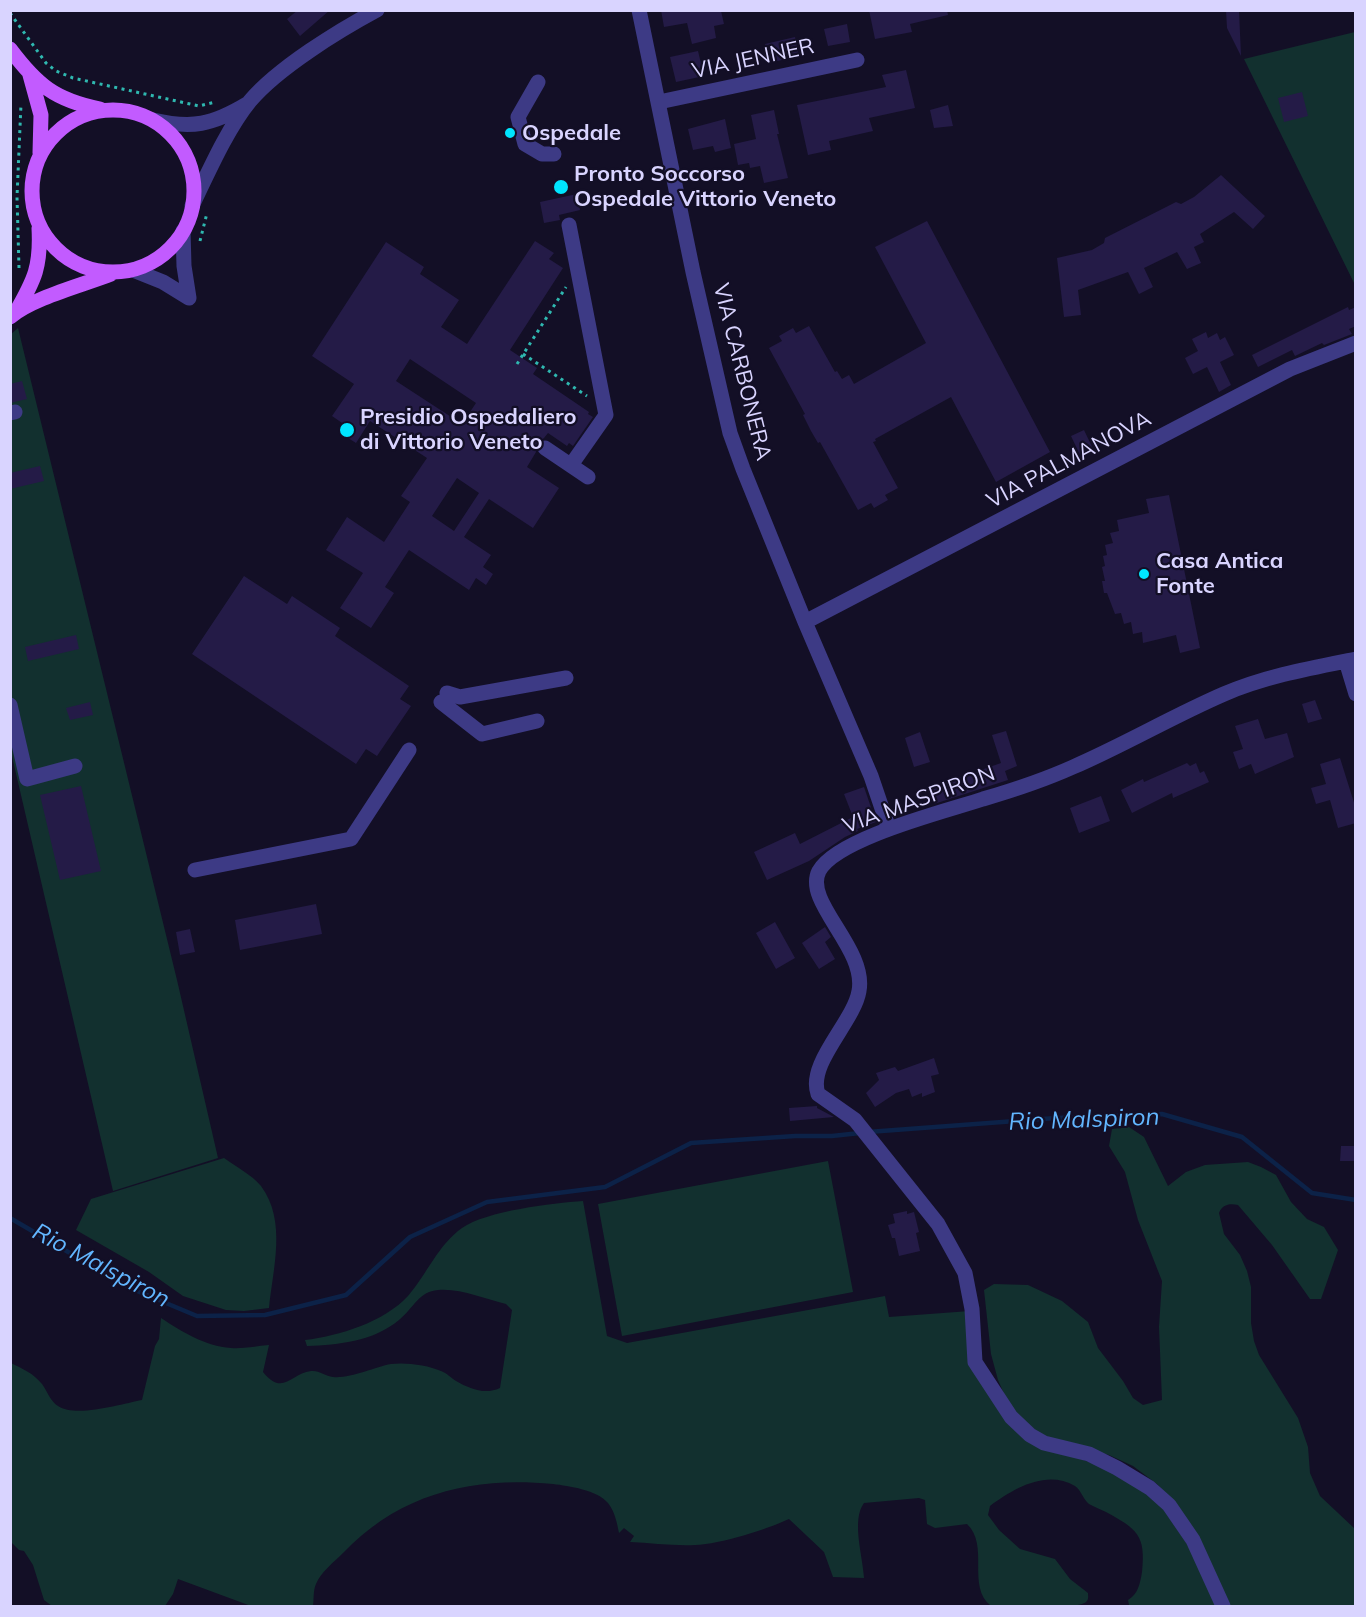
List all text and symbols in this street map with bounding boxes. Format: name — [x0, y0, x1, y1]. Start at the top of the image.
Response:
street label: VIA JENNER — [690, 33, 816, 85]
place label: Ospedale — [522, 120, 621, 146]
marker: Ospedale — [503, 126, 517, 140]
place label: Pronto Soccorso Ospedale Vittorio Veneto — [574, 161, 836, 212]
marker: Pronto Soccorso Ospedale Vittorio Veneto — [552, 178, 570, 196]
street label: VIA CARBONERA — [707, 281, 777, 463]
place label: Presidio Ospedaliero di Vittorio Veneto — [360, 404, 577, 456]
street label: VIA PALMANOVA — [982, 406, 1156, 514]
marker: Presidio Ospedaliero di Vittorio Veneto — [338, 421, 356, 439]
place label: Casa Antica Fonte — [1156, 548, 1284, 600]
marker: Casa Antica Fonte — [1137, 567, 1151, 581]
street label: VIA MASPIRON — [839, 760, 999, 840]
water label: Rio Malspiron — [1008, 1103, 1160, 1137]
water label: Rio Malspiron — [27, 1218, 175, 1314]

